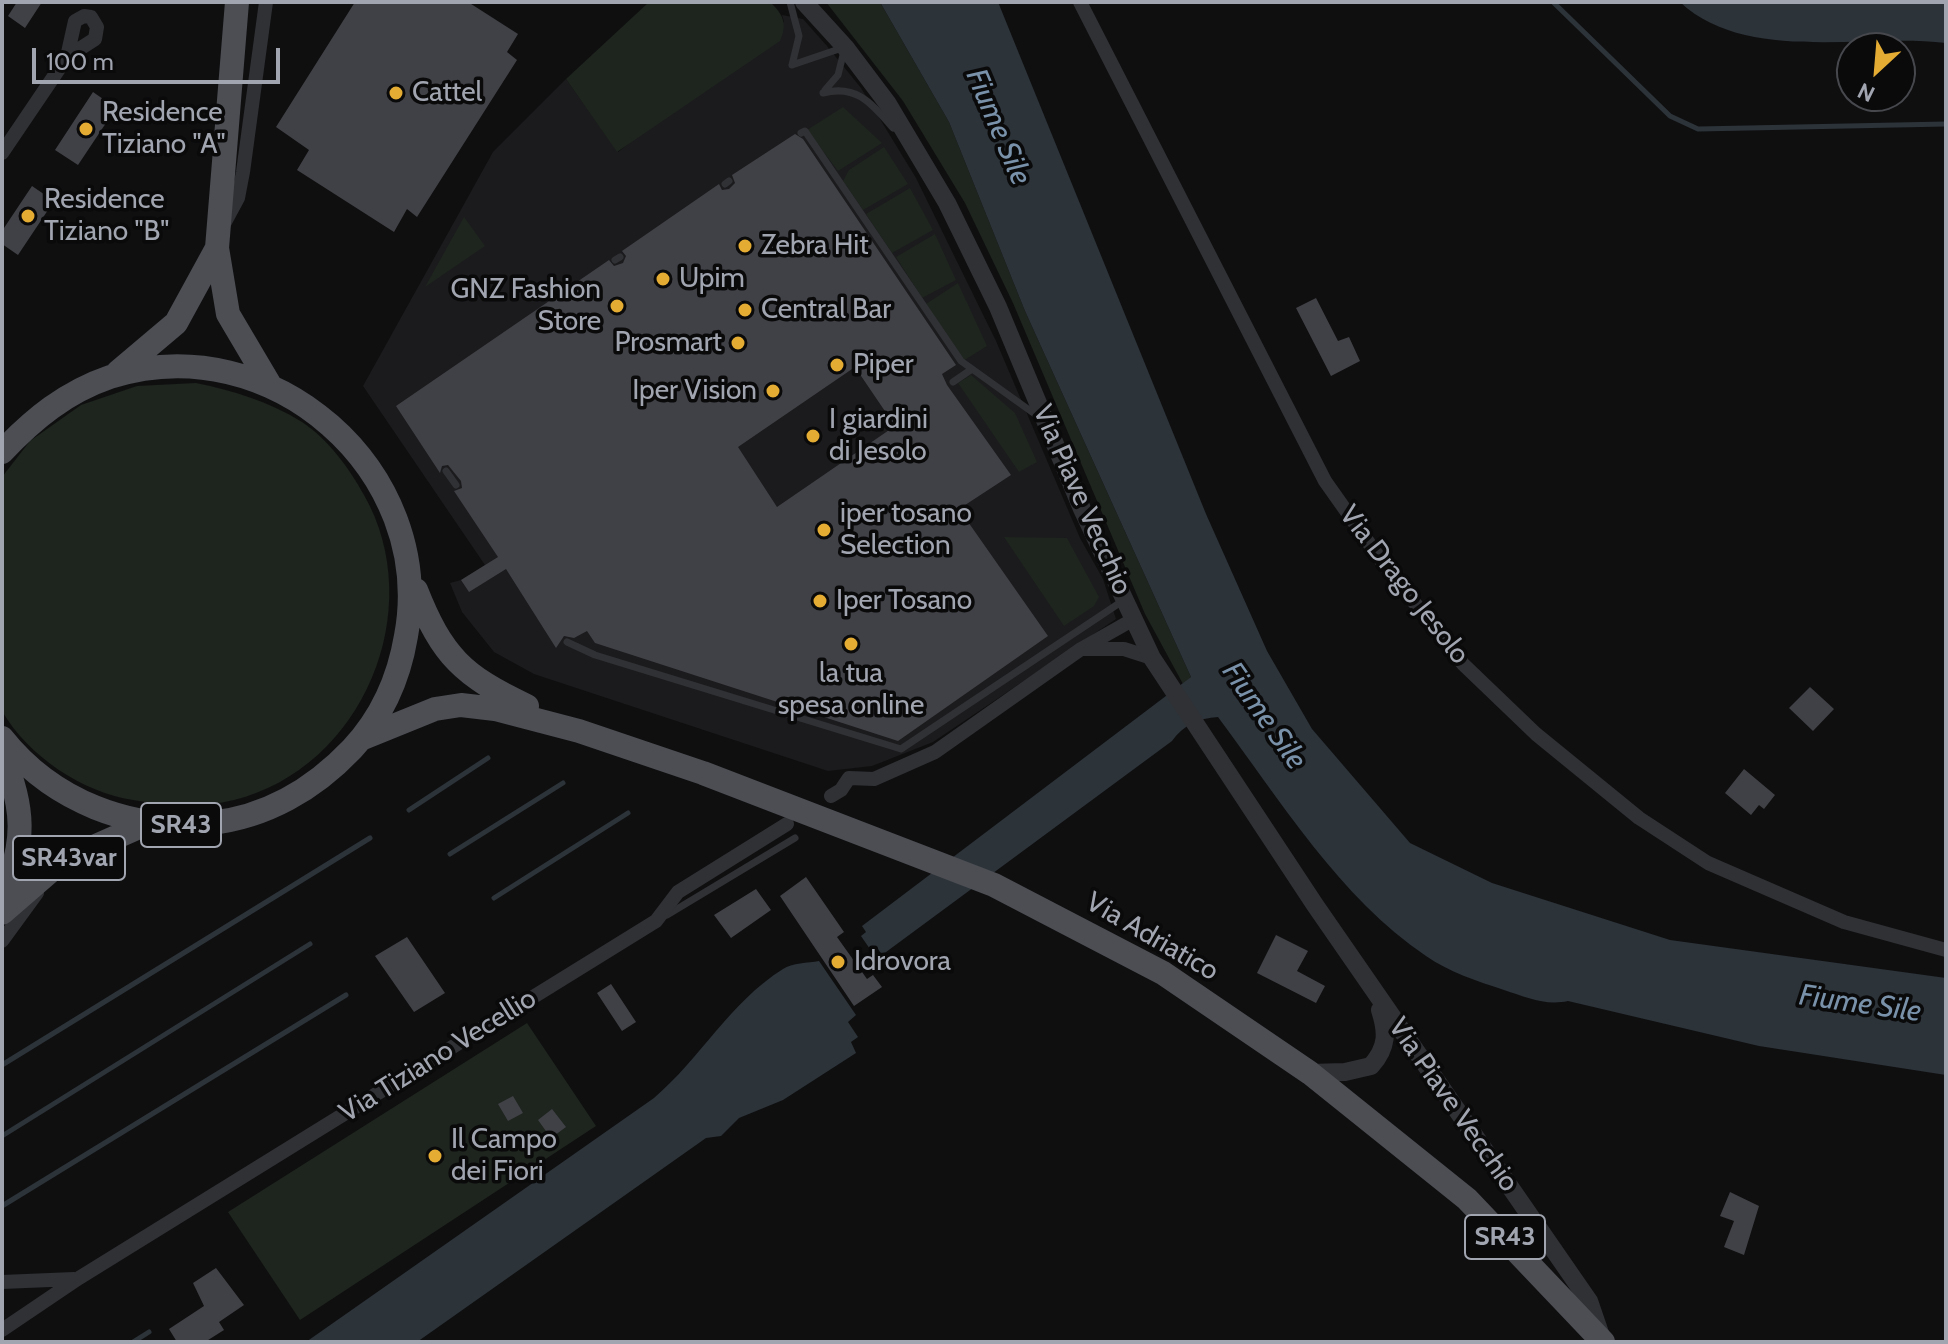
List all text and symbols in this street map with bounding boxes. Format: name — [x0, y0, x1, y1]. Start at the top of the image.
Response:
scale bar — [36, 32, 284, 82]
north arrow — [1836, 32, 1916, 112]
text: 100 m — [46, 47, 114, 76]
water label: Fiume Sile — [957, 64, 1039, 190]
place label: Cattel — [412, 76, 482, 110]
text: N — [1853, 77, 1879, 108]
marker: Cattel — [387, 84, 405, 102]
place label: Residence Tiziano "A" — [102, 96, 225, 162]
marker: Residence Tiziano "A" — [77, 120, 95, 138]
place label: Residence Tiziano "B" — [44, 183, 169, 249]
marker: Residence Tiziano "B" — [19, 207, 37, 225]
place label: Zebra Hit — [761, 229, 869, 263]
marker: Zebra Hit — [736, 237, 754, 255]
place label: Upim — [679, 262, 745, 296]
marker: Upim — [654, 270, 672, 288]
place label: GNZ Fashion Store — [451, 273, 601, 339]
place label: Central Bar — [761, 293, 891, 327]
marker: GNZ Fashion Store — [608, 297, 626, 315]
marker: Central Bar — [736, 301, 754, 319]
place label: Prosmart — [614, 326, 722, 360]
marker: Prosmart — [729, 334, 747, 352]
place label: Piper — [853, 348, 914, 382]
marker: Piper — [828, 356, 846, 374]
place label: Iper Vision — [632, 374, 757, 408]
marker: Iper Vision — [764, 382, 782, 400]
street label: Via Piave Vecchio — [1025, 400, 1139, 600]
place label: I giardini di Jesolo — [829, 403, 928, 469]
marker: I giardini di Jesolo — [804, 427, 822, 445]
place label: iper tosano Selection — [840, 497, 972, 563]
street label: Via Drago Jesolo — [1332, 499, 1476, 671]
marker: iper tosano Selection — [815, 521, 833, 539]
place label: Iper Tosano — [836, 584, 972, 618]
marker: Iper Tosano — [811, 592, 829, 610]
marker: la tua spesa online — [842, 635, 860, 653]
water label: Fiume Sile — [1214, 655, 1314, 777]
place label: la tua spesa online — [778, 657, 924, 723]
road number: SR43 — [141, 803, 221, 847]
road number: SR43var — [13, 836, 125, 880]
street label: Via Adriatico — [1080, 886, 1224, 988]
place label: Idrovora — [854, 945, 951, 979]
marker: Idrovora — [829, 953, 847, 971]
water label: Fiume Sile — [1797, 978, 1923, 1030]
street label: Via Tiziano Vecellio — [333, 982, 543, 1130]
street label: Via Piave Vecchio — [1381, 1012, 1525, 1198]
place label: Il Campo dei Fiori — [451, 1123, 557, 1189]
marker: Il Campo dei Fiori — [426, 1147, 444, 1165]
road number: SR43 — [1465, 1215, 1545, 1259]

